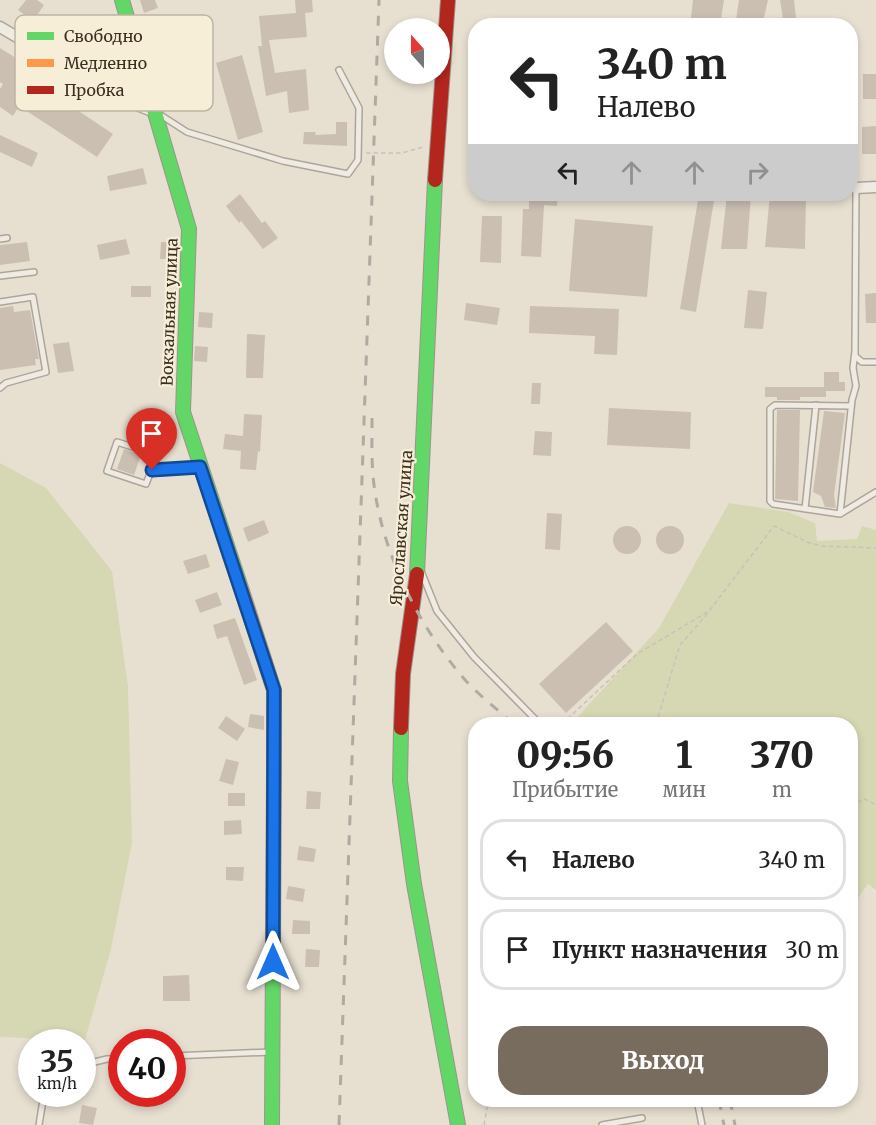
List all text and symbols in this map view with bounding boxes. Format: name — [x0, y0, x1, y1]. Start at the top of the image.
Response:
legend — [15, 15, 213, 111]
north arrow — [384, 18, 450, 84]
map controls — [384, 18, 450, 84]
text: Свободно — [64, 26, 143, 46]
text: 340 m — [597, 38, 727, 90]
icon: left — [498, 42, 576, 120]
text: Медленно — [64, 53, 147, 73]
text: Пробка — [64, 80, 125, 100]
text: Налево — [597, 90, 695, 124]
icon: left — [552, 156, 585, 189]
icon: ahead — [615, 156, 648, 189]
icon: ahead — [678, 156, 711, 189]
icon: right — [741, 156, 774, 189]
street label: Вокзальная улица — [156, 237, 182, 386]
pin — [126, 408, 177, 470]
icon: arrive — [135, 417, 168, 450]
street label: Ярославская улица — [386, 449, 416, 607]
text: 09:56 — [516, 733, 614, 778]
text: 1 — [676, 733, 693, 778]
text: 370 — [750, 733, 814, 778]
text: Прибытие — [512, 777, 618, 802]
text: мин — [662, 777, 706, 802]
text: m — [772, 777, 792, 802]
icon: left — [501, 843, 534, 876]
text: Налево — [552, 846, 635, 874]
text: 340 m — [758, 846, 825, 874]
position arrow — [241, 930, 305, 994]
icon: arrive — [501, 933, 534, 966]
text: Пункт назначения — [552, 936, 767, 964]
text: 30 m — [785, 936, 839, 964]
button: Выход — [498, 1026, 828, 1095]
speed limit sign: 40 — [108, 1029, 186, 1107]
text: 35 — [40, 1042, 74, 1080]
text: km/h — [37, 1074, 77, 1093]

